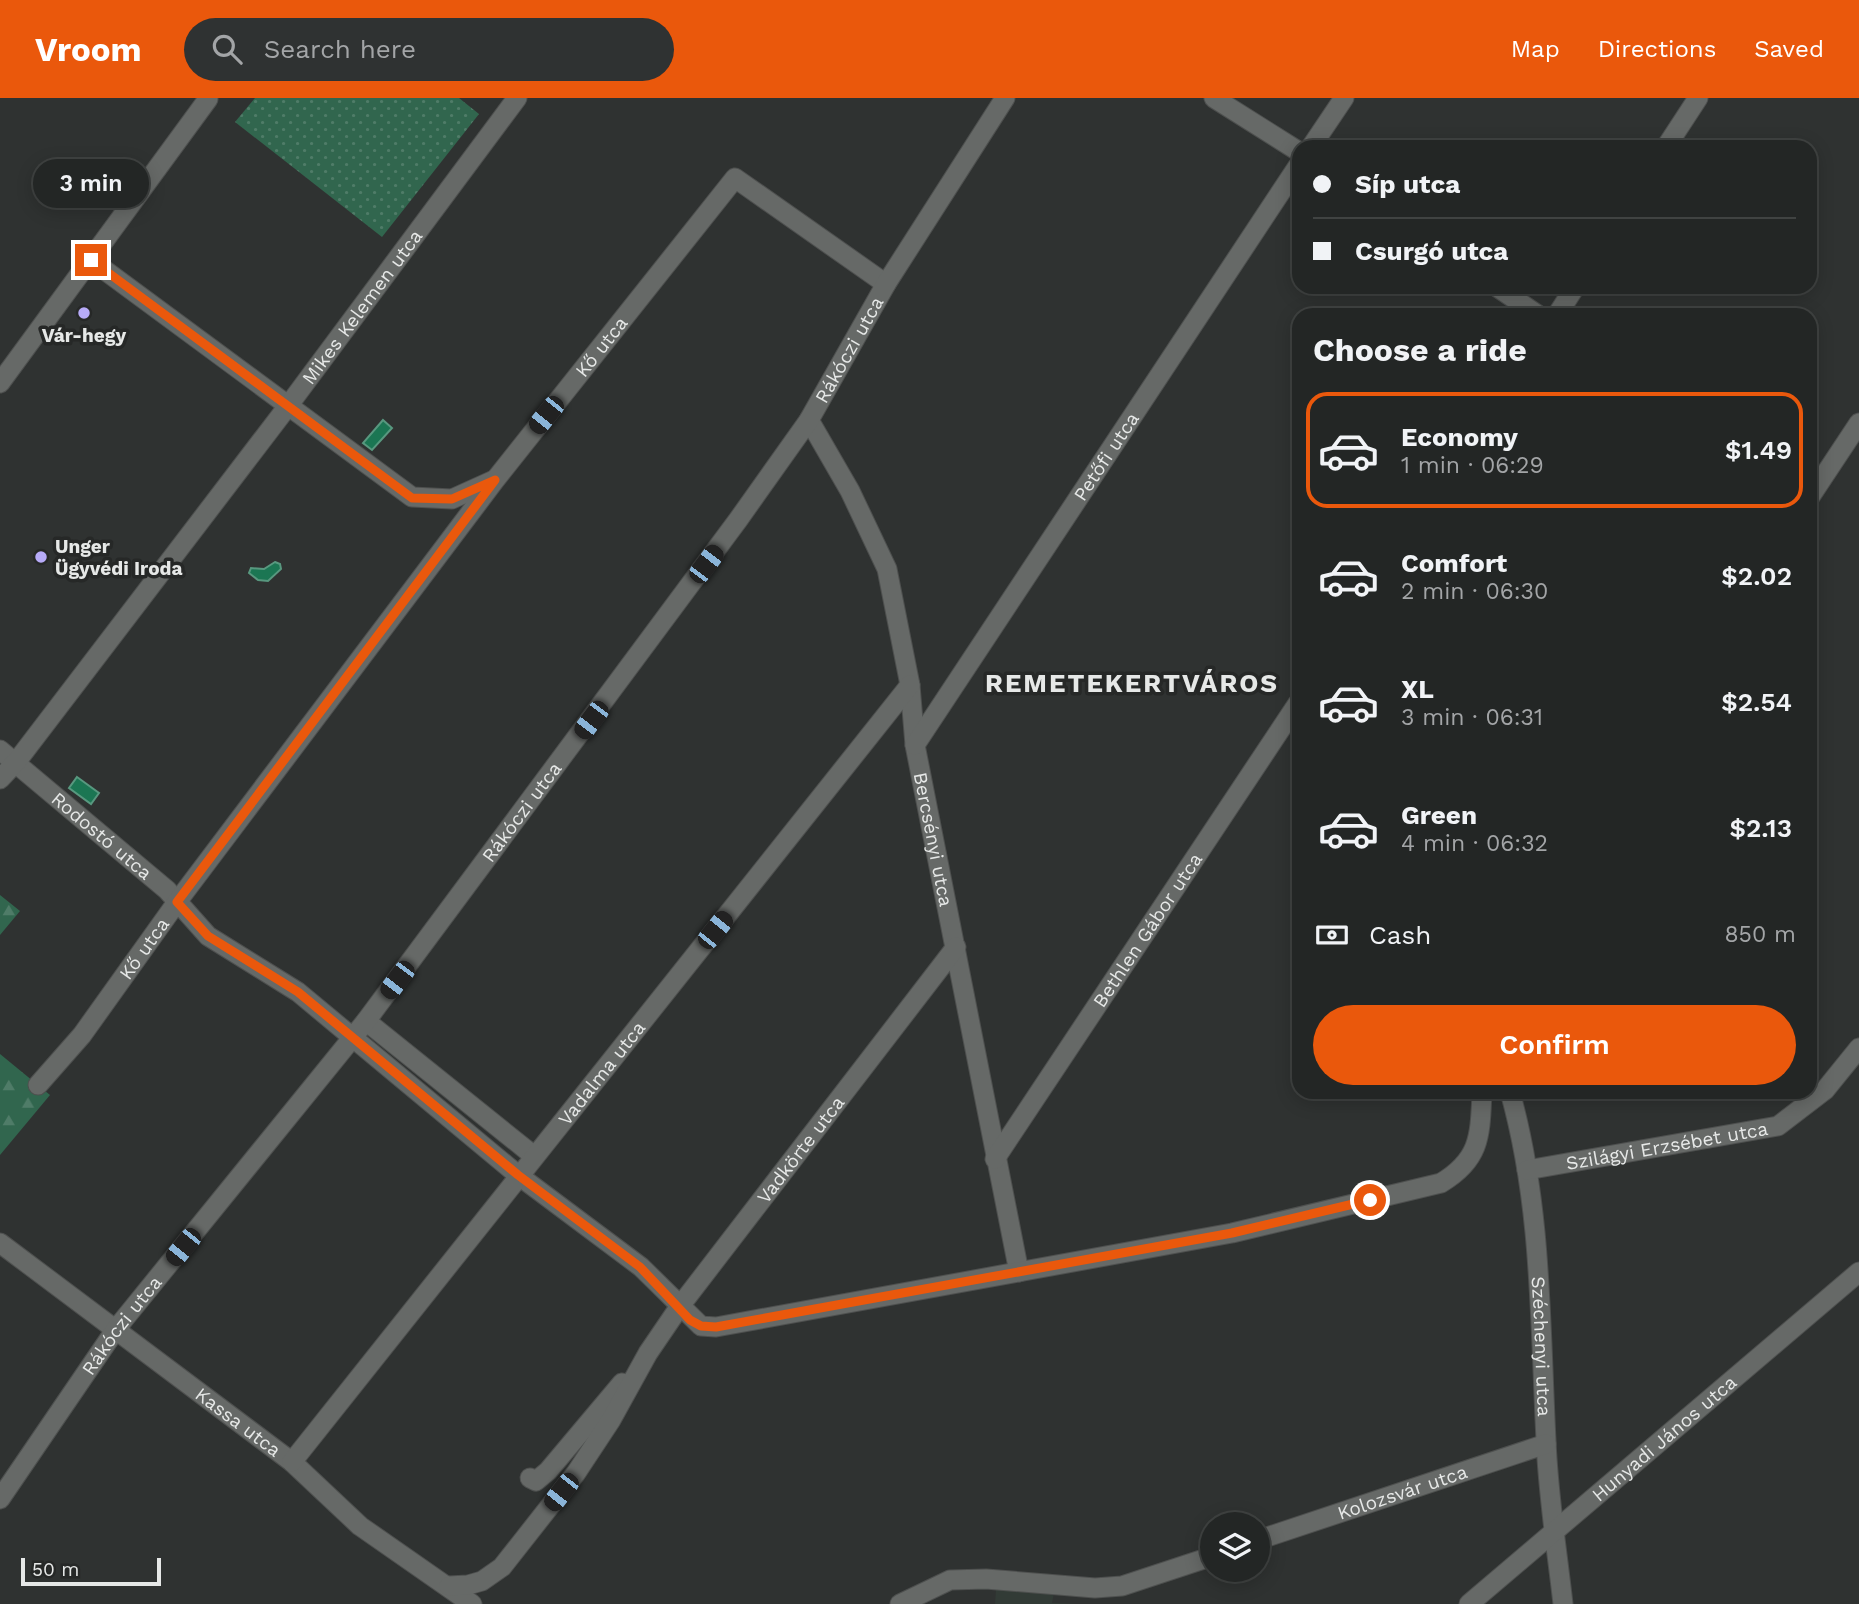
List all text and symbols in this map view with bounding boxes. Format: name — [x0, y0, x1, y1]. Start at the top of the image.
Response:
search box — [184, 18, 674, 81]
text: Vroom — [35, 30, 142, 69]
icon: search — [208, 30, 246, 68]
text: Search here — [264, 34, 416, 64]
text: Map — [1511, 35, 1560, 63]
text: Directions — [1598, 35, 1716, 63]
text: Saved — [1754, 35, 1824, 63]
callout: 3 min — [33, 158, 149, 208]
text: Síp utca — [1355, 169, 1460, 199]
text: 3 min — [59, 170, 123, 197]
street label: Mikes Kelemen utca — [297, 225, 427, 389]
text: Csurgó utca — [1355, 236, 1508, 266]
route end — [75, 244, 107, 276]
street label: Rákóczi utca — [810, 292, 888, 407]
marker: Vár-hegy — [76, 305, 92, 321]
street label: Kő utca — [570, 311, 632, 381]
place label: Vár-hegy — [42, 324, 126, 347]
text: Choose a ride — [1313, 331, 1527, 369]
car — [525, 392, 568, 438]
street label: Petőfi utca — [1068, 408, 1144, 505]
icon: car — [1317, 419, 1380, 482]
text: Economy — [1401, 422, 1518, 452]
text: $1.49 — [1725, 435, 1792, 465]
text: 1 min · 06:29 — [1401, 452, 1544, 479]
place label: Unger Ügyvédi Iroda — [55, 535, 182, 580]
car — [685, 541, 728, 587]
icon: car — [1317, 545, 1380, 608]
text: Comfort — [1401, 548, 1507, 578]
marker: Unger Ügyvédi Iroda — [33, 549, 49, 565]
text: $2.02 — [1721, 561, 1792, 591]
text: 2 min · 06:30 — [1401, 578, 1548, 605]
district label: REMETEKERTVÁROS — [985, 668, 1279, 698]
icon: car — [1317, 671, 1380, 734]
text: XL — [1401, 674, 1434, 704]
text: $2.54 — [1721, 687, 1792, 717]
car — [570, 697, 613, 743]
text: 3 min · 06:31 — [1401, 704, 1543, 731]
street label: Rákóczi utca — [477, 757, 566, 866]
street label: Bercsényi utca — [909, 770, 958, 909]
street label: Rodostó utca — [47, 787, 157, 884]
icon: car — [1317, 797, 1380, 860]
text: Green — [1401, 800, 1477, 830]
text: $2.13 — [1730, 813, 1792, 843]
text: 4 min · 06:32 — [1401, 830, 1548, 857]
street label: Bethlen Gábor utca — [1088, 848, 1207, 1012]
car — [694, 907, 737, 953]
street label: Kő utca — [114, 913, 174, 984]
icon: cash — [1313, 916, 1351, 954]
text: Cash — [1369, 920, 1431, 950]
text: 850 m — [1724, 921, 1796, 948]
car — [376, 957, 419, 1003]
button: Confirm — [1313, 1005, 1796, 1085]
street label: Vadalma utca — [553, 1016, 650, 1130]
street label: Vadkörte utca — [752, 1091, 849, 1208]
street label: Szilágyi Erzsébet utca — [1564, 1116, 1770, 1174]
route start — [1354, 1184, 1386, 1216]
car — [162, 1224, 205, 1270]
street label: Rákóczi utca — [77, 1271, 166, 1379]
street label: Széchenyi utca — [1527, 1276, 1556, 1417]
street label: Hunyadi János utca — [1587, 1370, 1741, 1506]
street label: Kassa utca — [191, 1382, 286, 1461]
street label: Kolozsvár utca — [1334, 1460, 1470, 1524]
car — [540, 1469, 583, 1515]
map controls — [1200, 1512, 1270, 1582]
button: layers — [1200, 1512, 1270, 1582]
scale bar — [21, 1555, 161, 1587]
text: 50 m — [32, 1558, 79, 1581]

